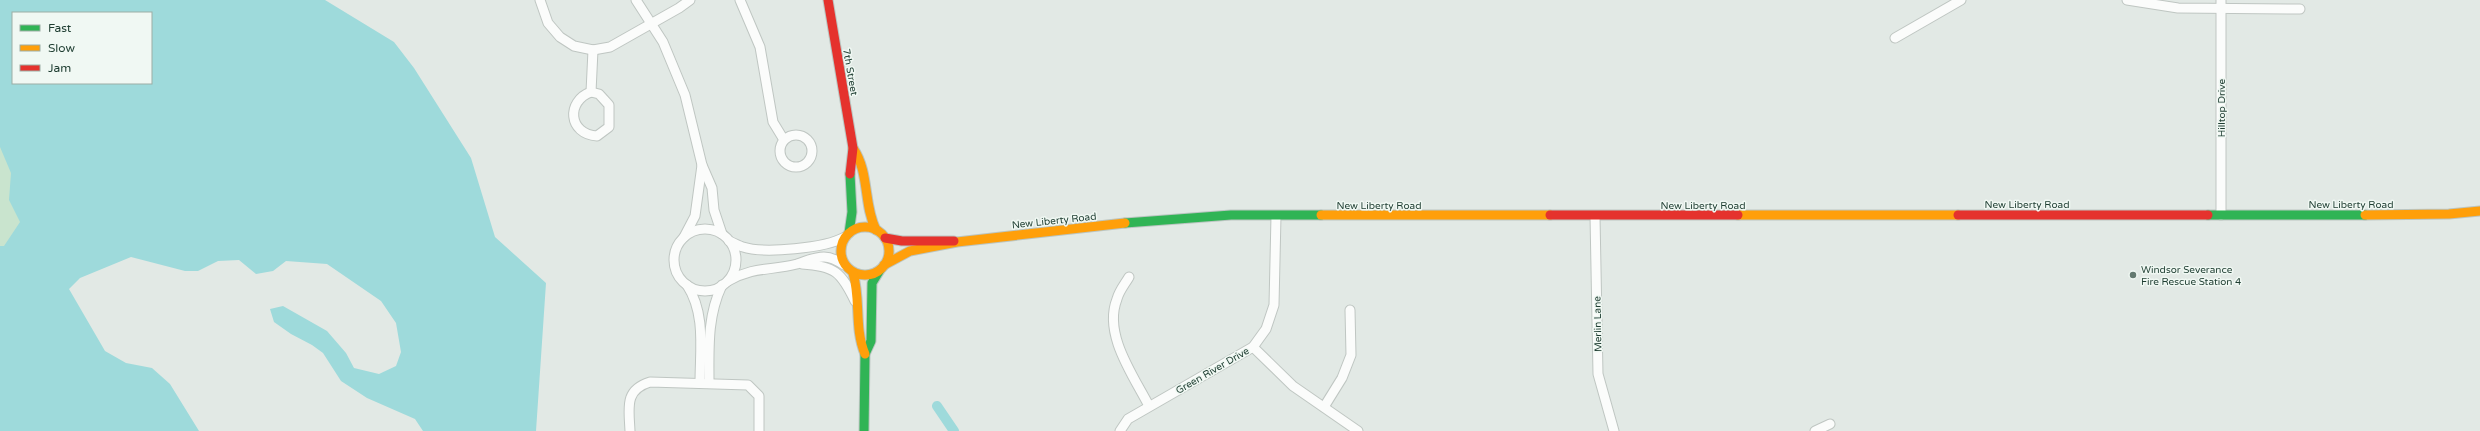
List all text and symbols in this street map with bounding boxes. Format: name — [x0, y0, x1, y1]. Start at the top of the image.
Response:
legend — [12, 12, 152, 84]
text: Fast — [48, 21, 72, 35]
text: Slow — [48, 41, 75, 55]
street label: 7th Street — [840, 48, 860, 97]
text: Jam — [48, 61, 71, 75]
street label: Hilltop Drive — [2216, 79, 2228, 137]
street label: New Liberty Road — [1985, 199, 2069, 211]
street label: New Liberty Road — [2309, 199, 2393, 211]
street label: New Liberty Road — [1337, 200, 1421, 212]
street label: New Liberty Road — [1661, 200, 1745, 212]
street label: New Liberty Road — [1011, 211, 1097, 231]
place label: Windsor Severance Fire Rescue Station 4 — [2141, 264, 2241, 288]
marker: Windsor Severance Fire Rescue Station 4 — [2128, 270, 2138, 280]
street label: Merlin Lane — [1592, 296, 1604, 352]
street label: Green River Drive — [1174, 345, 1252, 397]

